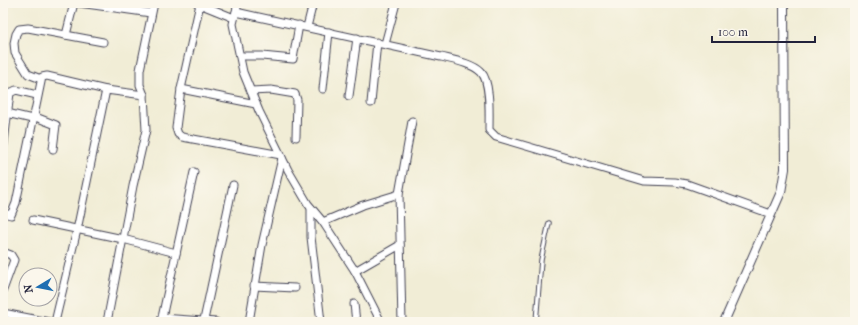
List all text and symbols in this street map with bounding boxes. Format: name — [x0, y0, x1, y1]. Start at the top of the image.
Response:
scale bar — [712, 18, 815, 44]
text: 100 m — [718, 25, 748, 39]
north arrow — [18, 267, 58, 307]
text: N — [21, 283, 36, 294]

